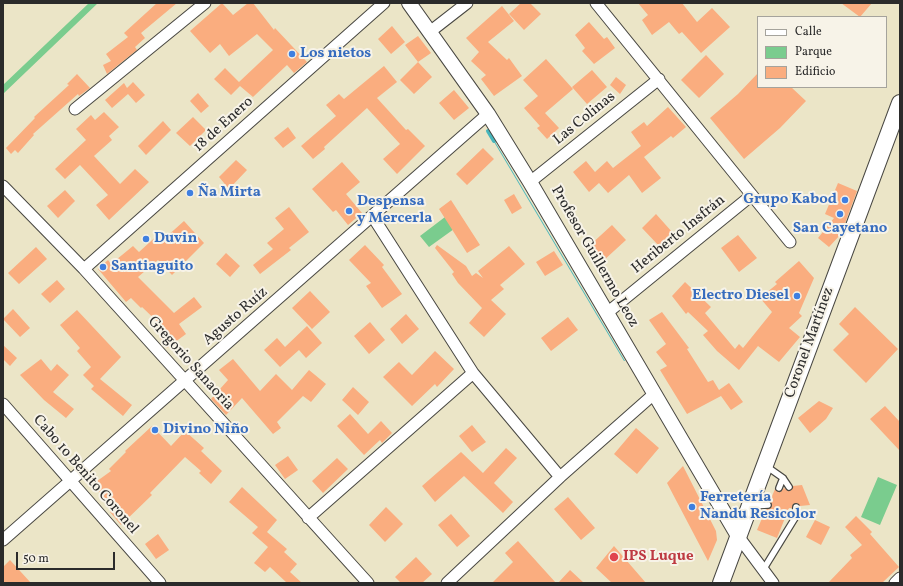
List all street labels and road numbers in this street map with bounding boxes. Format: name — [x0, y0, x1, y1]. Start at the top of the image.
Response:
street label: Las Colinas — [550, 88, 620, 150]
street label: 18 de Enero — [190, 93, 258, 157]
street label: Profesor Guillermo Leoz — [546, 183, 642, 331]
street label: Heriberto Insfrán — [628, 192, 730, 278]
street label: Agusto Ruíz — [200, 284, 272, 350]
street label: Coronel Martínez — [782, 285, 838, 401]
street label: Gregorio Sanaoria — [143, 313, 237, 415]
street label: Cabo 1o Benito Coronel — [28, 412, 142, 538]

